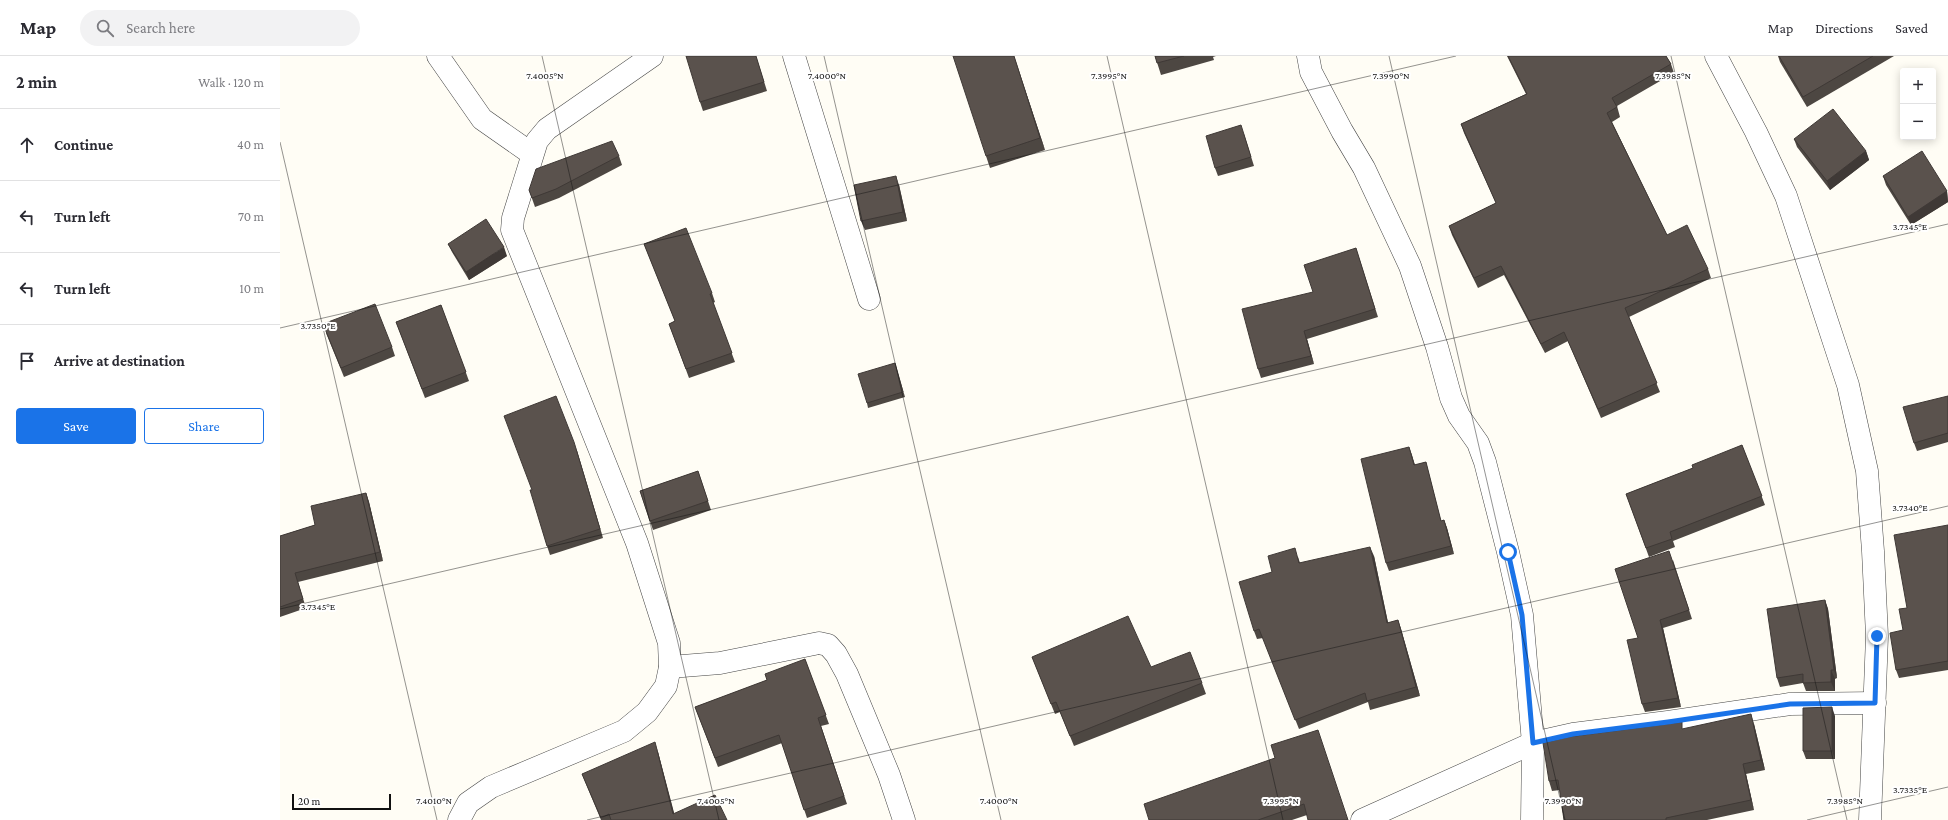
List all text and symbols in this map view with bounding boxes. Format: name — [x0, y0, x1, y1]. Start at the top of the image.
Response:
search box — [80, 10, 360, 46]
text: Map — [20, 17, 56, 38]
icon: search — [94, 17, 116, 39]
text: Search here — [126, 20, 195, 36]
text: Map — [1768, 20, 1793, 36]
text: Directions — [1815, 20, 1873, 36]
text: Saved — [1895, 20, 1928, 36]
map controls — [1900, 68, 1936, 140]
button: + — [1900, 68, 1936, 104]
text: 7.4005°N — [526, 70, 564, 81]
text: 7.4000°N — [808, 70, 847, 81]
text: 7.3995°N — [1091, 70, 1127, 81]
text: 7.3990°N — [1372, 70, 1410, 81]
text: 7.3985°N — [1655, 70, 1692, 81]
text: 2 min — [16, 73, 57, 92]
text: Walk · 120 m — [198, 75, 264, 90]
button: − — [1900, 104, 1936, 140]
icon: ahead — [16, 134, 38, 156]
text: Continue — [54, 137, 113, 153]
text: 40 m — [237, 137, 264, 152]
icon: left — [16, 206, 38, 228]
text: Turn left — [54, 209, 110, 225]
text: 70 m — [238, 209, 264, 224]
text: 3.7345°E — [1893, 221, 1928, 232]
icon: left — [16, 278, 38, 300]
text: Turn left — [54, 281, 110, 297]
text: 10 m — [239, 281, 264, 296]
text: 3.7350°E — [300, 320, 336, 331]
icon: arrive — [16, 350, 38, 372]
text: Arrive at destination — [54, 353, 185, 369]
button: Save — [16, 408, 136, 444]
button: Share — [144, 408, 264, 444]
text: 3.7340°E — [1892, 502, 1928, 513]
route start — [1499, 543, 1517, 561]
text: 3.7345°E — [301, 601, 336, 612]
route end — [1868, 627, 1886, 645]
text: 3.7335°E — [1893, 784, 1928, 795]
scale bar — [292, 792, 391, 811]
text: 20 m — [298, 795, 320, 807]
text: 7.4010°N — [416, 795, 452, 806]
text: 7.4005°N — [697, 795, 735, 806]
text: 7.4000°N — [980, 795, 1019, 806]
text: 7.3995°N — [1263, 795, 1299, 806]
text: 7.3990°N — [1544, 795, 1582, 806]
text: 7.3985°N — [1827, 795, 1864, 806]

